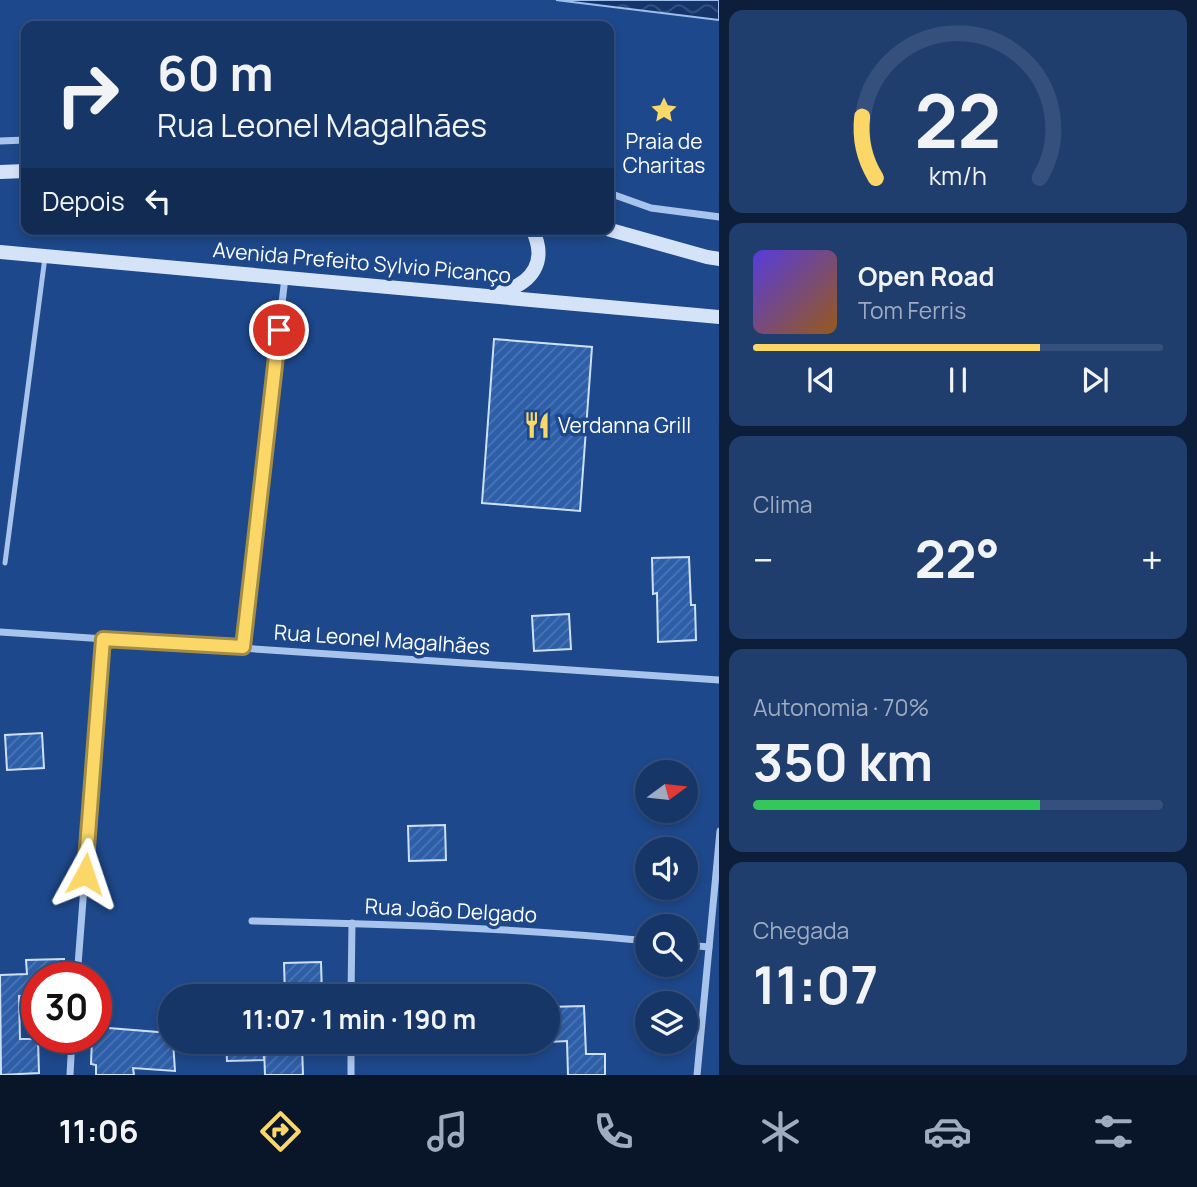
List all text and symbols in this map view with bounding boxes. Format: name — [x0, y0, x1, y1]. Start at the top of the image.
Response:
text: 60 m — [157, 39, 274, 106]
icon: right — [42, 49, 133, 140]
text: 22 — [915, 70, 1001, 170]
place icon: Praia de Charitas — [649, 95, 679, 125]
text: Rua Leonel Magalhães — [157, 103, 487, 147]
place label: Praia de Charitas — [623, 127, 705, 179]
text: km/h — [929, 157, 987, 192]
icon: left — [139, 182, 177, 220]
text: Depois — [42, 183, 125, 219]
street label: Avenida Prefeito Sylvio Picanço — [212, 235, 512, 289]
text: Open Road — [858, 258, 994, 294]
text: Tom Ferris — [858, 294, 966, 326]
pin — [249, 300, 309, 360]
icon: arrive — [260, 311, 298, 349]
icon: previous — [802, 361, 840, 399]
icon: pause — [939, 361, 977, 399]
icon: next — [1076, 361, 1114, 399]
restaurant icon: Verdanna Grill — [522, 410, 552, 440]
place label: Verdanna Grill — [558, 411, 691, 439]
text: Clima — [753, 488, 812, 520]
text: 22° — [915, 523, 1000, 594]
text: − — [753, 533, 774, 585]
text: + — [1141, 533, 1163, 585]
street label: Rua Leonel Magalhães — [273, 617, 491, 661]
text: Autonomia · 70% — [753, 691, 929, 723]
text: 350 km — [753, 726, 933, 797]
north arrow — [635, 760, 698, 822]
map controls — [635, 760, 698, 1054]
position arrow — [48, 837, 122, 911]
button: sound — [635, 837, 698, 900]
street label: Rua João Delgado — [364, 892, 538, 928]
button: search — [635, 914, 698, 977]
text: Chegada — [753, 914, 849, 946]
text: 11:07 — [753, 949, 878, 1020]
speed limit sign: 30 — [21, 962, 112, 1053]
button: layers — [635, 991, 698, 1054]
text: 11:07 · 1 min · 190 m — [242, 1001, 476, 1037]
icon: directions — [256, 1107, 305, 1156]
icon: music — [423, 1107, 472, 1156]
icon: phone — [589, 1107, 638, 1156]
icon: climate — [756, 1107, 805, 1156]
icon: car — [923, 1107, 972, 1156]
icon: filters — [1089, 1107, 1138, 1156]
text: 11:06 — [59, 1109, 139, 1153]

